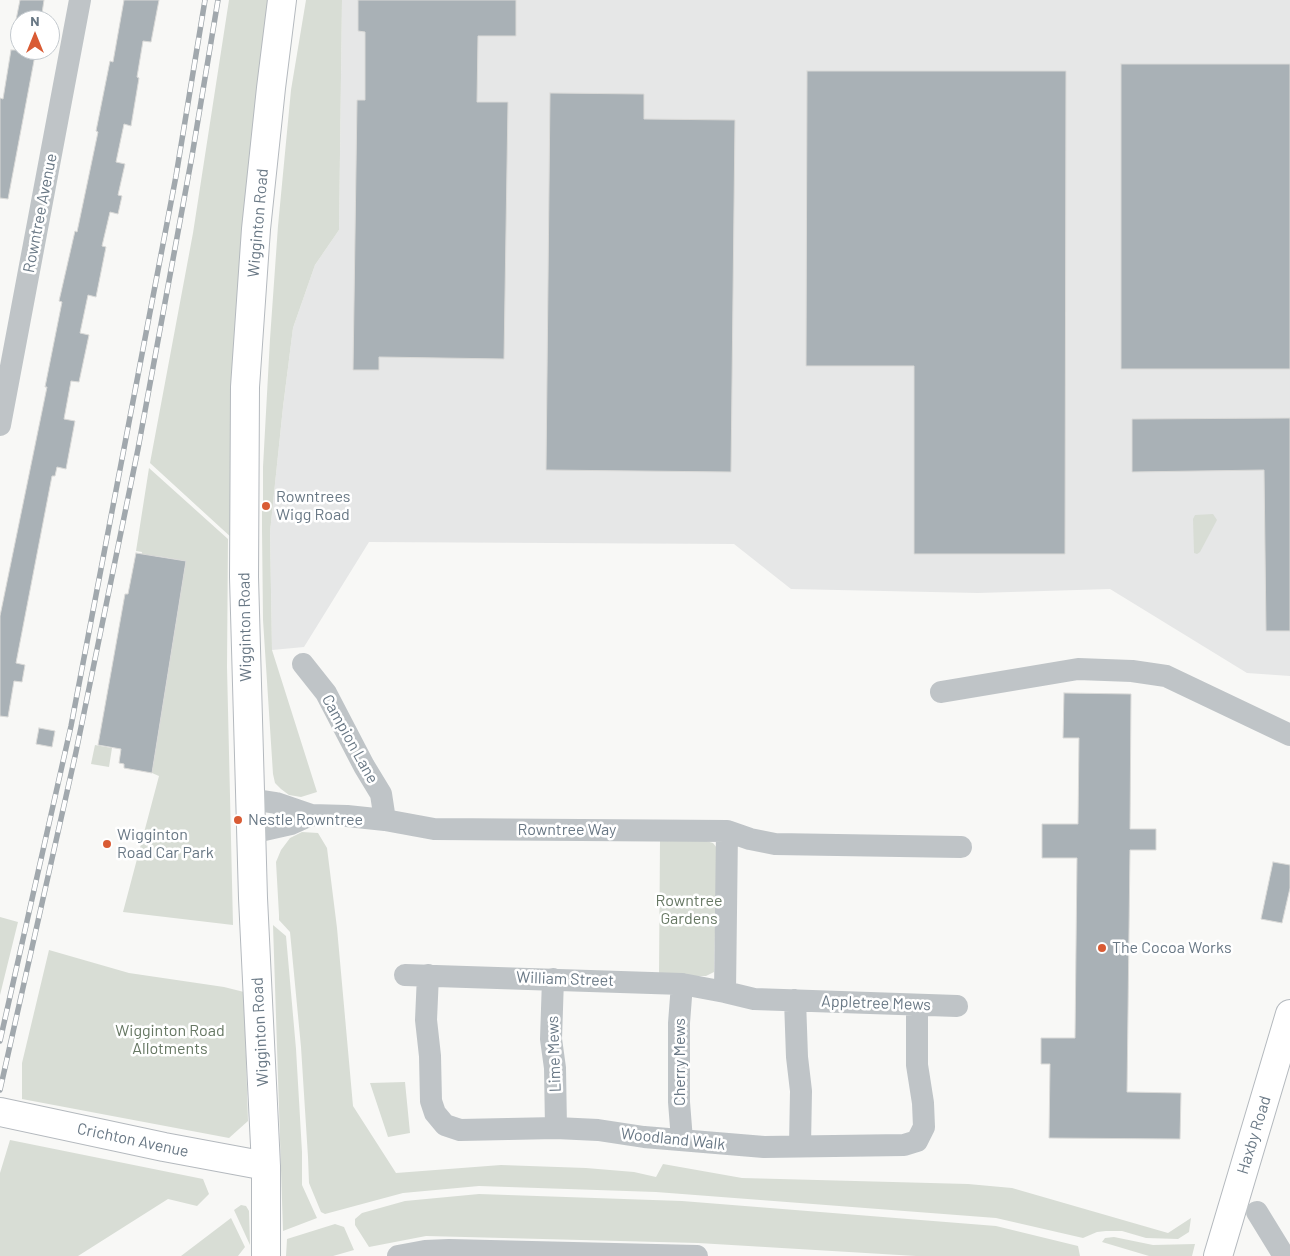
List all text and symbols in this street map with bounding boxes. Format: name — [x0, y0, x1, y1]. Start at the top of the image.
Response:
north arrow — [10, 10, 60, 60]
text: N — [30, 12, 40, 29]
street label: Rowntree Avenue — [19, 152, 61, 274]
street label: Wigginton Road — [244, 168, 272, 278]
place label: Rowntrees Wigg Road — [276, 487, 350, 525]
marker: Rowntrees Wigg Road — [260, 500, 272, 512]
street label: Wigginton Road — [234, 572, 256, 682]
street label: Campion Lane — [318, 691, 382, 787]
place label: Nestle Rowntree — [248, 810, 363, 830]
marker: Nestle Rowntree — [232, 814, 244, 826]
street label: Rowntree Way — [518, 820, 616, 840]
place label: Wigginton Road Car Park — [117, 825, 214, 863]
marker: Wigginton Road Car Park — [101, 838, 113, 850]
park label: Rowntree Gardens — [656, 891, 722, 929]
place label: The Cocoa Works — [1112, 938, 1232, 958]
marker: The Cocoa Works — [1096, 942, 1108, 954]
street label: William Street — [516, 968, 614, 990]
street label: Wigginton Road — [248, 977, 272, 1087]
street label: Appletree Mews — [821, 991, 931, 1015]
street label: Lime Mews — [543, 1015, 565, 1093]
street label: Cherry Mews — [670, 1018, 690, 1106]
park label: Wigginton Road Allotments — [115, 1021, 225, 1059]
street label: Haxby Road — [1233, 1094, 1275, 1176]
street label: Crichton Avenue — [75, 1119, 191, 1161]
street label: Woodland Walk — [620, 1124, 726, 1154]

